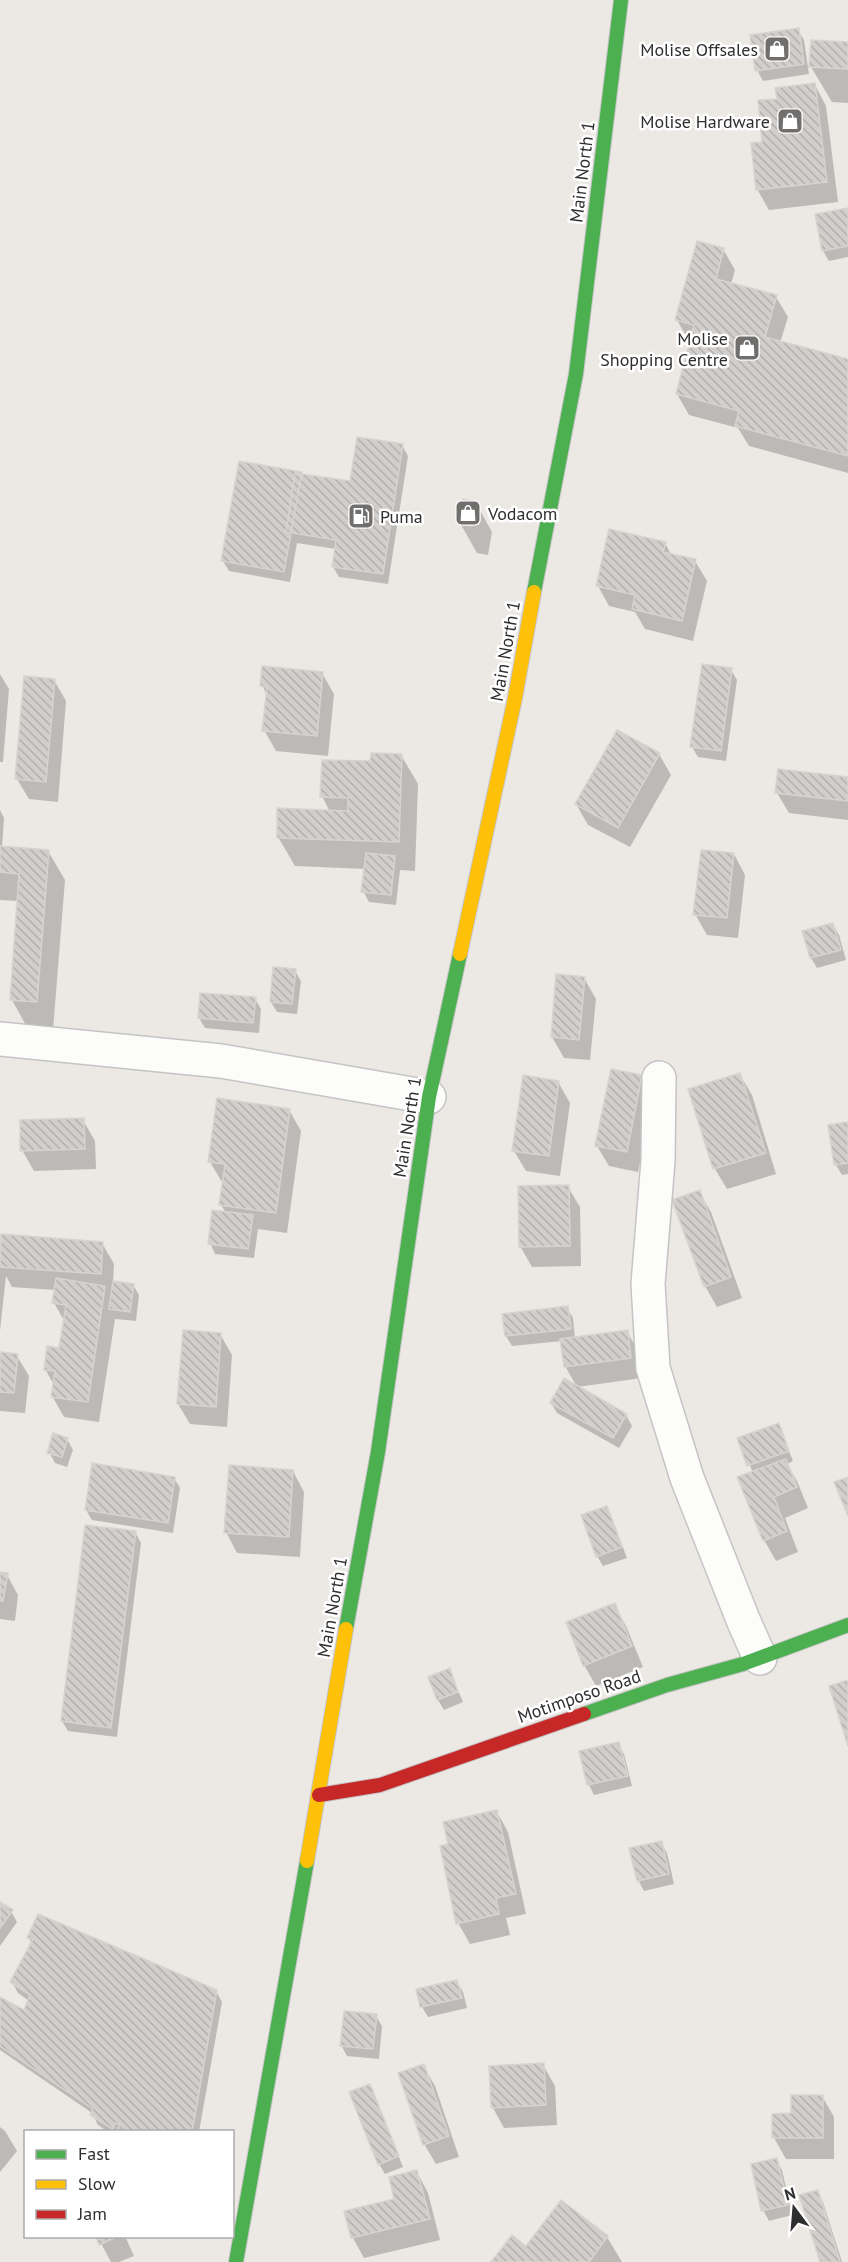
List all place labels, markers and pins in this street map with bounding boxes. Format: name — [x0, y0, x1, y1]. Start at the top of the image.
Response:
shop icon: Molise Offsales — [762, 34, 792, 64]
place label: Molise Offsales — [640, 38, 758, 61]
shop icon: Molise Hardware — [775, 106, 805, 136]
place label: Molise Hardware — [640, 110, 770, 133]
place label: Molise Shopping Centre — [600, 327, 728, 371]
shop icon: Molise Shopping Centre — [732, 333, 762, 363]
shop icon: Vodacom — [453, 498, 483, 528]
fuel station icon: Puma — [346, 501, 376, 531]
place label: Vodacom — [487, 502, 557, 525]
place label: Puma — [380, 505, 423, 528]

